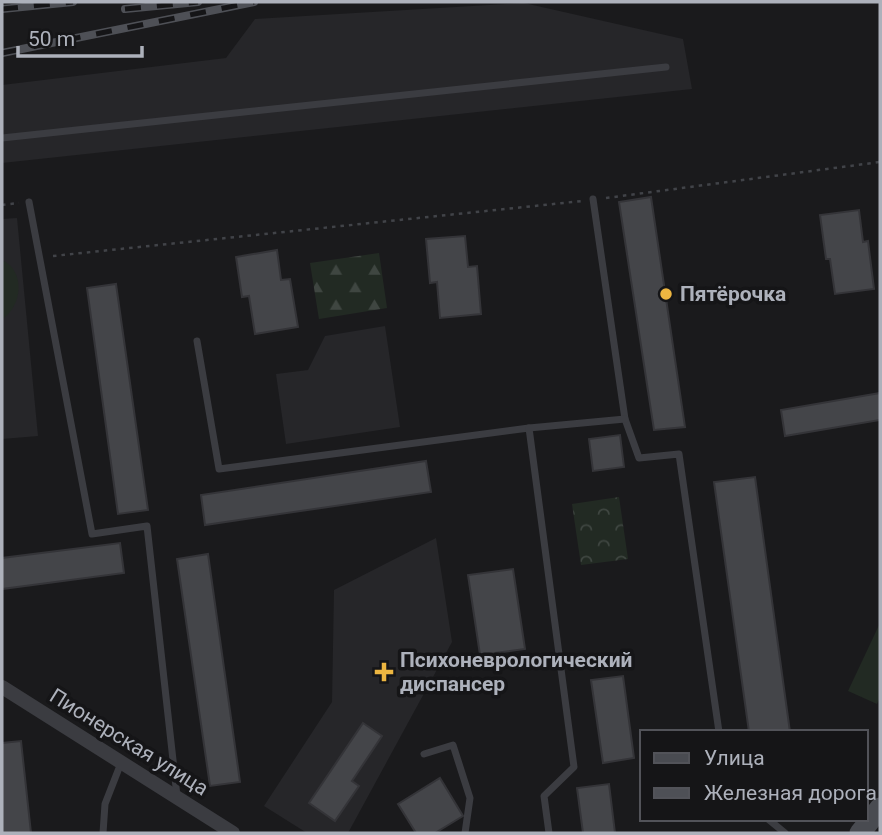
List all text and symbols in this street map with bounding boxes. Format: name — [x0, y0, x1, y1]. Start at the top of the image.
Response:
scale bar — [18, 14, 142, 58]
text: 50 m — [28, 27, 75, 51]
place label: Пятёрочка — [680, 282, 786, 306]
marker: Пятёрочка — [658, 286, 674, 302]
place label: Психоневрологический диспансер — [400, 648, 632, 696]
marker: Психоневрологический диспансер — [374, 662, 394, 682]
street label: Пионерская улица — [45, 684, 213, 800]
legend — [640, 730, 868, 821]
text: Улица — [704, 746, 765, 770]
text: Железная дорога — [704, 781, 877, 805]

